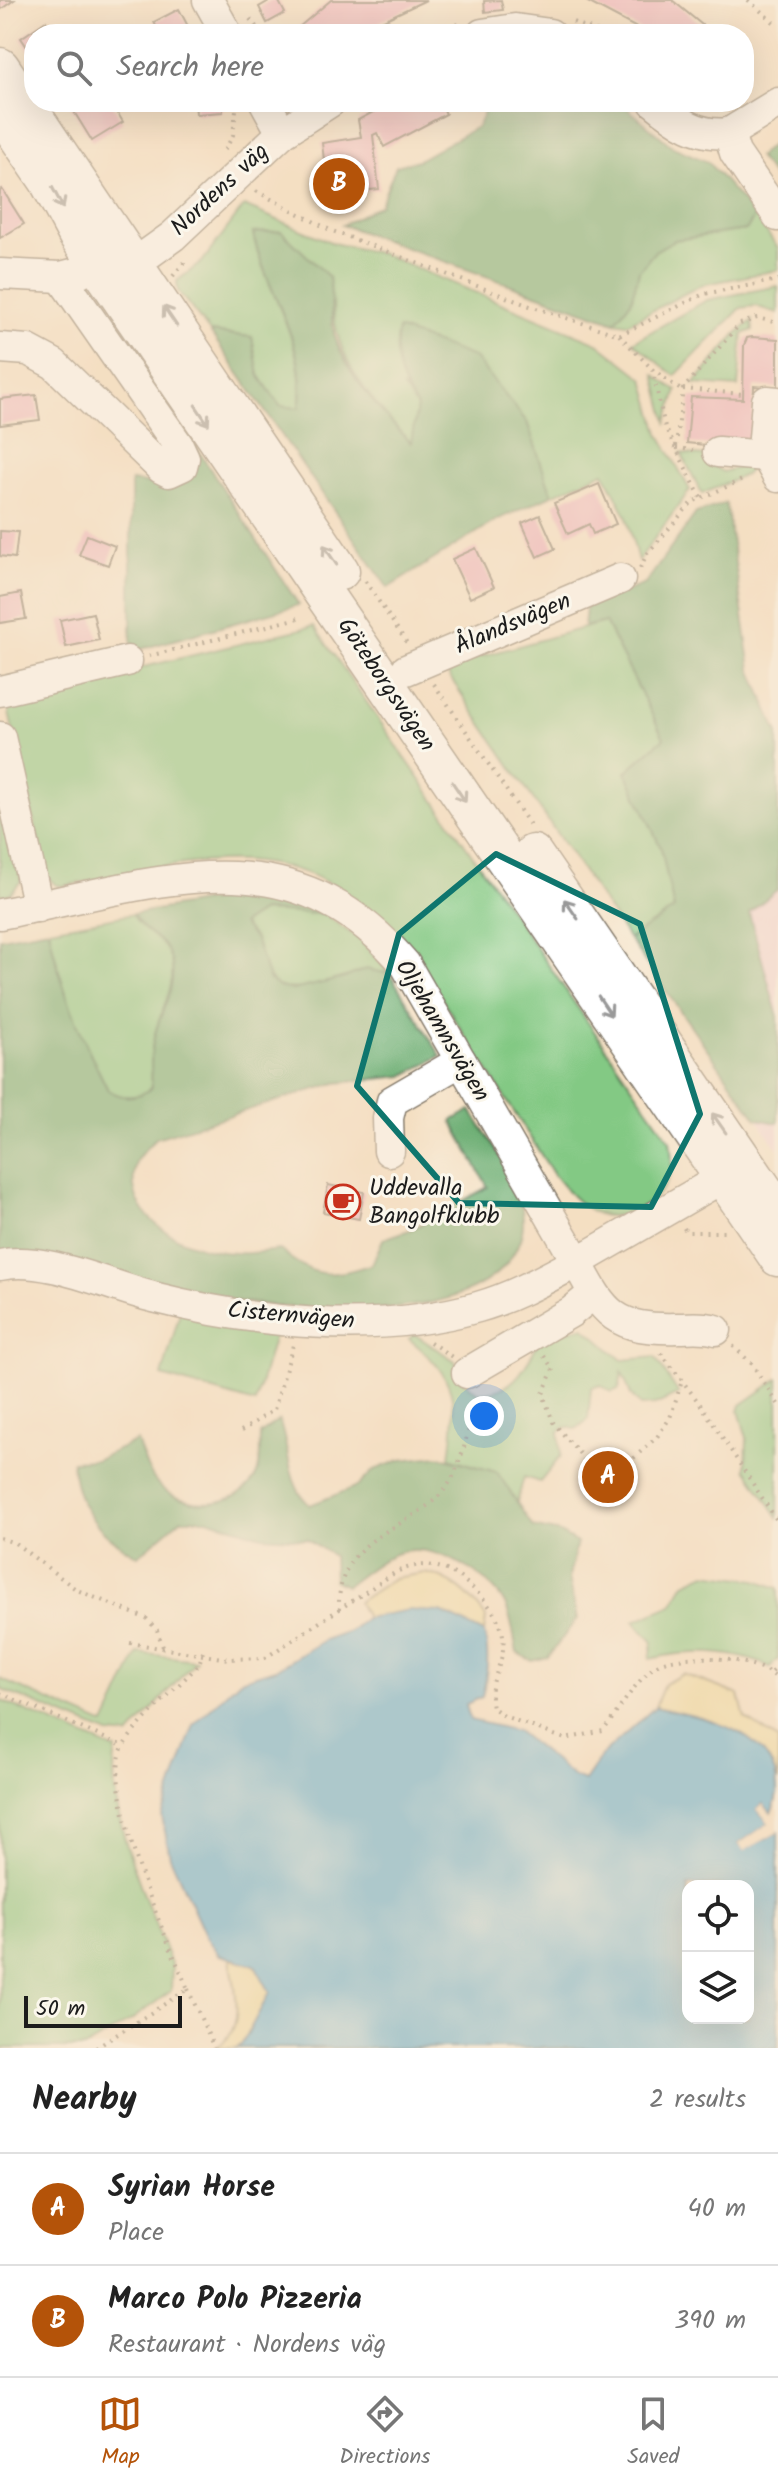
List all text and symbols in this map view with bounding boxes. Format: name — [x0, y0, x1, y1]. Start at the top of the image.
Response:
search box — [24, 24, 754, 112]
text: Search here — [116, 44, 264, 92]
icon: search — [52, 46, 96, 90]
street label: Nordens väg — [162, 134, 278, 246]
pin: B — [313, 154, 365, 214]
one-way arrow — [51, 186, 67, 210]
one-way arrow — [162, 305, 179, 327]
one-way arrow — [194, 403, 210, 425]
one-way arrow — [322, 545, 338, 567]
street label: Ålandsvägen — [449, 582, 577, 666]
street label: Göteborgsvägen — [326, 610, 446, 760]
one-way arrow — [451, 780, 467, 802]
one-way arrow — [563, 898, 579, 920]
street label: Oljehamnsvägen — [384, 952, 500, 1110]
one-way arrow — [597, 995, 613, 1017]
one-way arrow — [711, 1112, 727, 1134]
place label: Uddevalla Bangolfklubb — [369, 1169, 500, 1236]
cafe icon: Uddevalla Bangolfklubb — [324, 1183, 362, 1221]
street label: Cisternvägen — [226, 1291, 356, 1341]
your location — [464, 1396, 504, 1436]
pin: A — [582, 1447, 634, 1507]
map controls — [682, 1880, 754, 2024]
button: locate — [682, 1880, 754, 1952]
button: layers — [682, 1952, 754, 2024]
scale bar — [24, 1992, 182, 2028]
text: 50 m — [36, 1992, 85, 2027]
text: Nearby — [32, 2073, 137, 2127]
text: 2 results — [649, 2079, 746, 2121]
text: Syrian Horse — [108, 2164, 275, 2212]
text: A — [50, 2188, 66, 2230]
text: 40 m — [688, 2188, 746, 2230]
text: Place — [108, 2212, 164, 2254]
text: Marco Polo Pizzeria — [108, 2276, 362, 2324]
text: B — [50, 2300, 66, 2342]
text: 390 m — [674, 2300, 746, 2342]
text: Restaurant · Nordens väg — [108, 2324, 386, 2366]
tab: Map — [98, 2392, 142, 2475]
tab: Directions — [339, 2392, 431, 2475]
tab: Saved — [627, 2392, 680, 2475]

